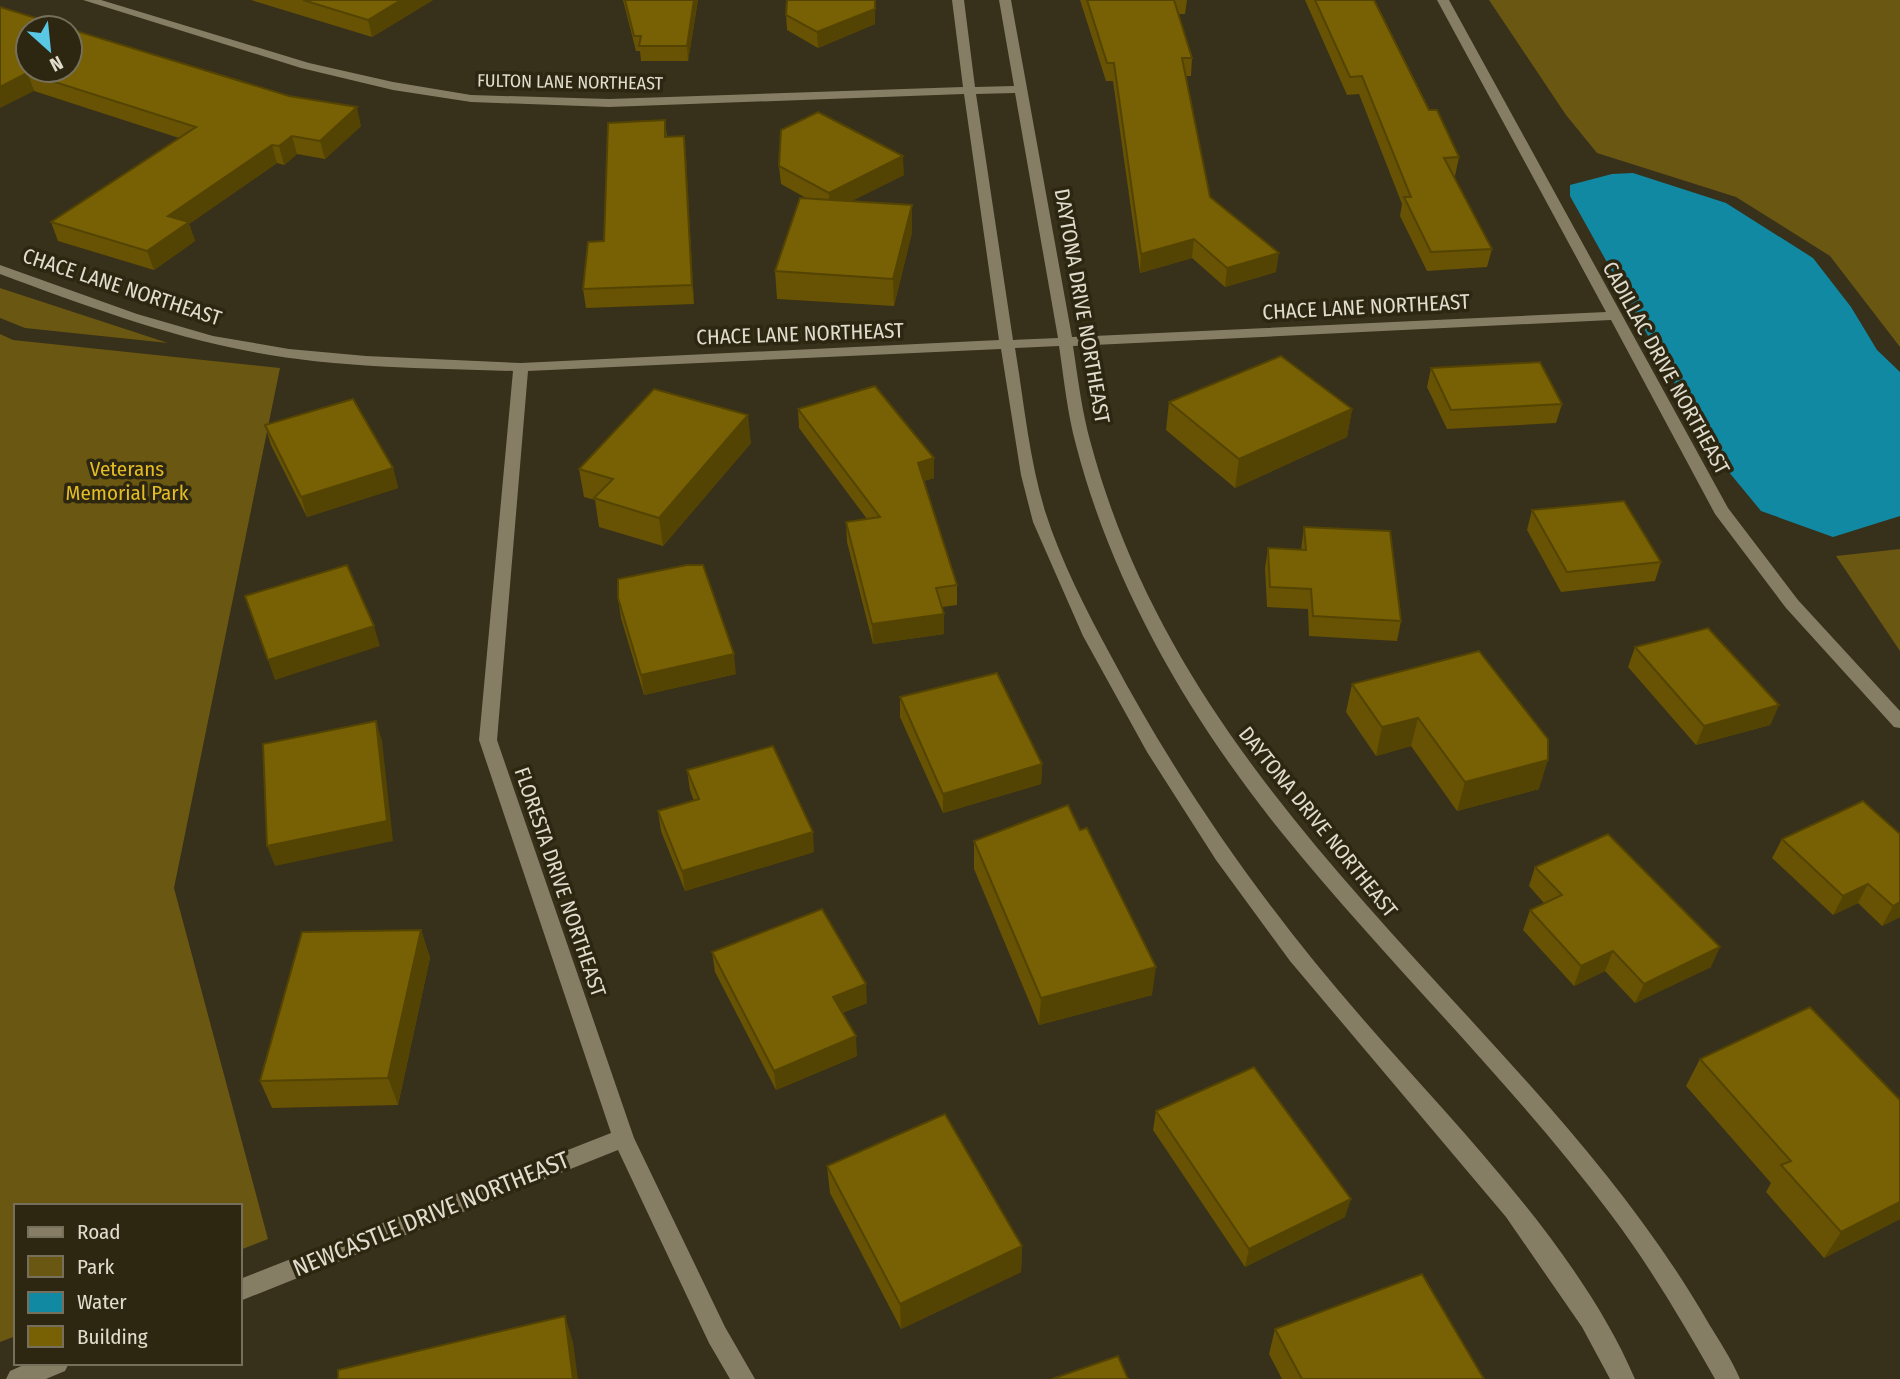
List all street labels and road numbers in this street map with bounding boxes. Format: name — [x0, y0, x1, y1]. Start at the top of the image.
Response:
street label: FULTON LANE NORTHEAST — [477, 69, 664, 95]
street label: DAYTONA DRIVE NORTHEAST — [1049, 187, 1116, 426]
street label: CHACE LANE NORTHEAST — [19, 243, 225, 332]
street label: CADILLAC DRIVE NORTHEAST — [1597, 257, 1735, 479]
street label: CHACE LANE NORTHEAST — [1262, 289, 1471, 325]
street label: CHACE LANE NORTHEAST — [696, 317, 904, 351]
street label: DAYTONA DRIVE NORTHEAST — [1233, 721, 1403, 923]
street label: FLORESTA DRIVE NORTHEAST — [508, 764, 612, 1000]
street label: NEWCASTLE DRIVE NORTHEAST — [289, 1146, 573, 1282]

